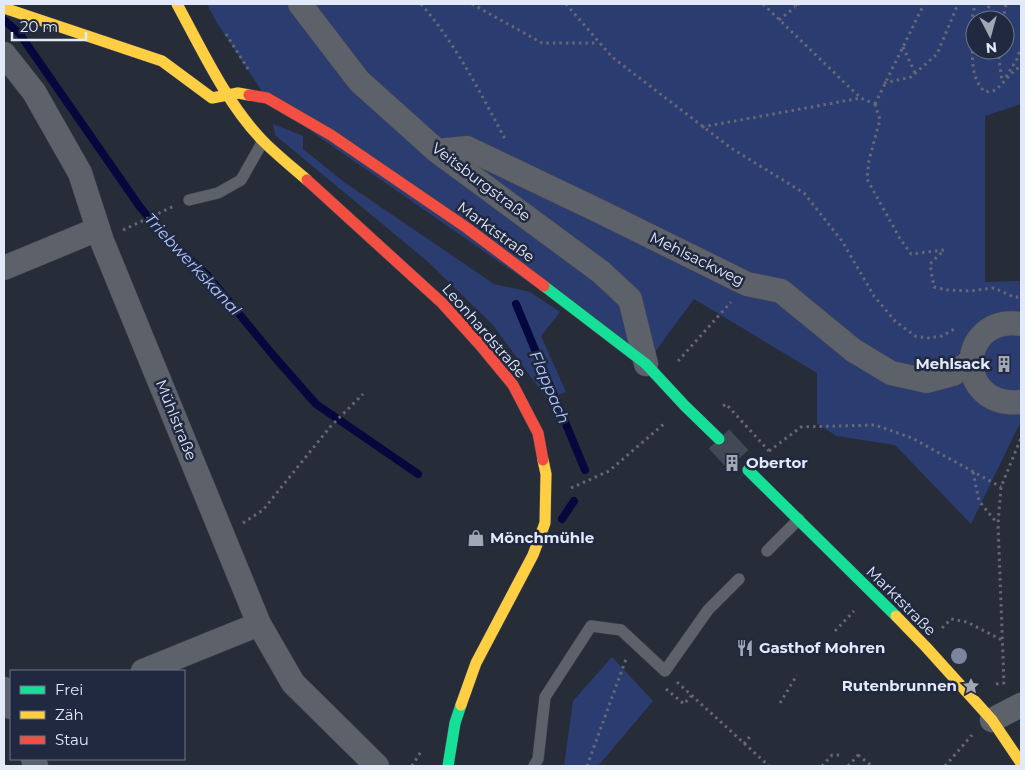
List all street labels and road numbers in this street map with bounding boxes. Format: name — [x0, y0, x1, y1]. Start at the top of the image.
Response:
street label: Veitsburgstraße — [428, 138, 535, 225]
street label: Marktstraße — [454, 197, 539, 266]
street label: Mehlsackweg — [647, 227, 748, 290]
street label: Leonhardstraße — [438, 280, 531, 382]
street label: Mühlstraße — [152, 377, 201, 463]
street label: Marktstraße — [863, 562, 940, 639]

